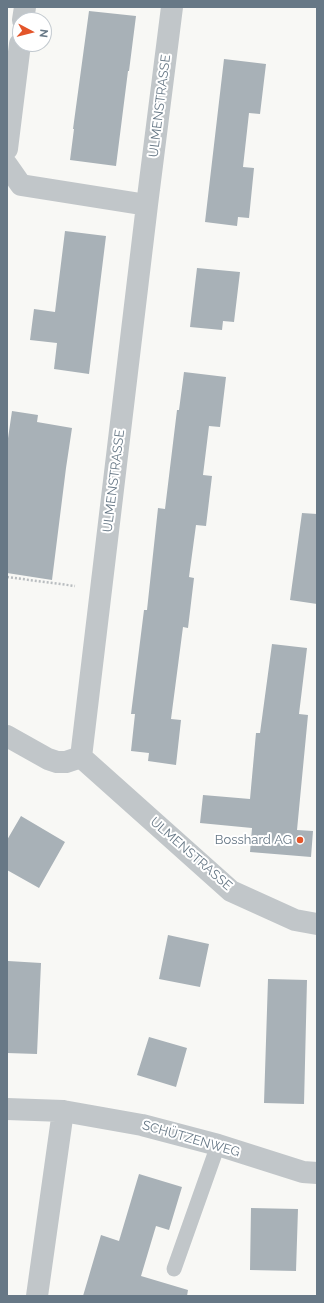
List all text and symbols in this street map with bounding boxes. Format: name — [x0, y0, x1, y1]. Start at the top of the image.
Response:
north arrow — [12, 12, 52, 52]
text: N — [36, 28, 50, 38]
street label: ULMENSTRASSE — [146, 54, 174, 158]
street label: ULMENSTRASSE — [100, 429, 128, 533]
street label: ULMENSTRASSE — [147, 814, 235, 894]
place label: Bosshard AG — [215, 832, 292, 848]
marker: Bosshard AG — [295, 835, 305, 845]
street label: SCHÜTZENWEG — [140, 1118, 242, 1160]

